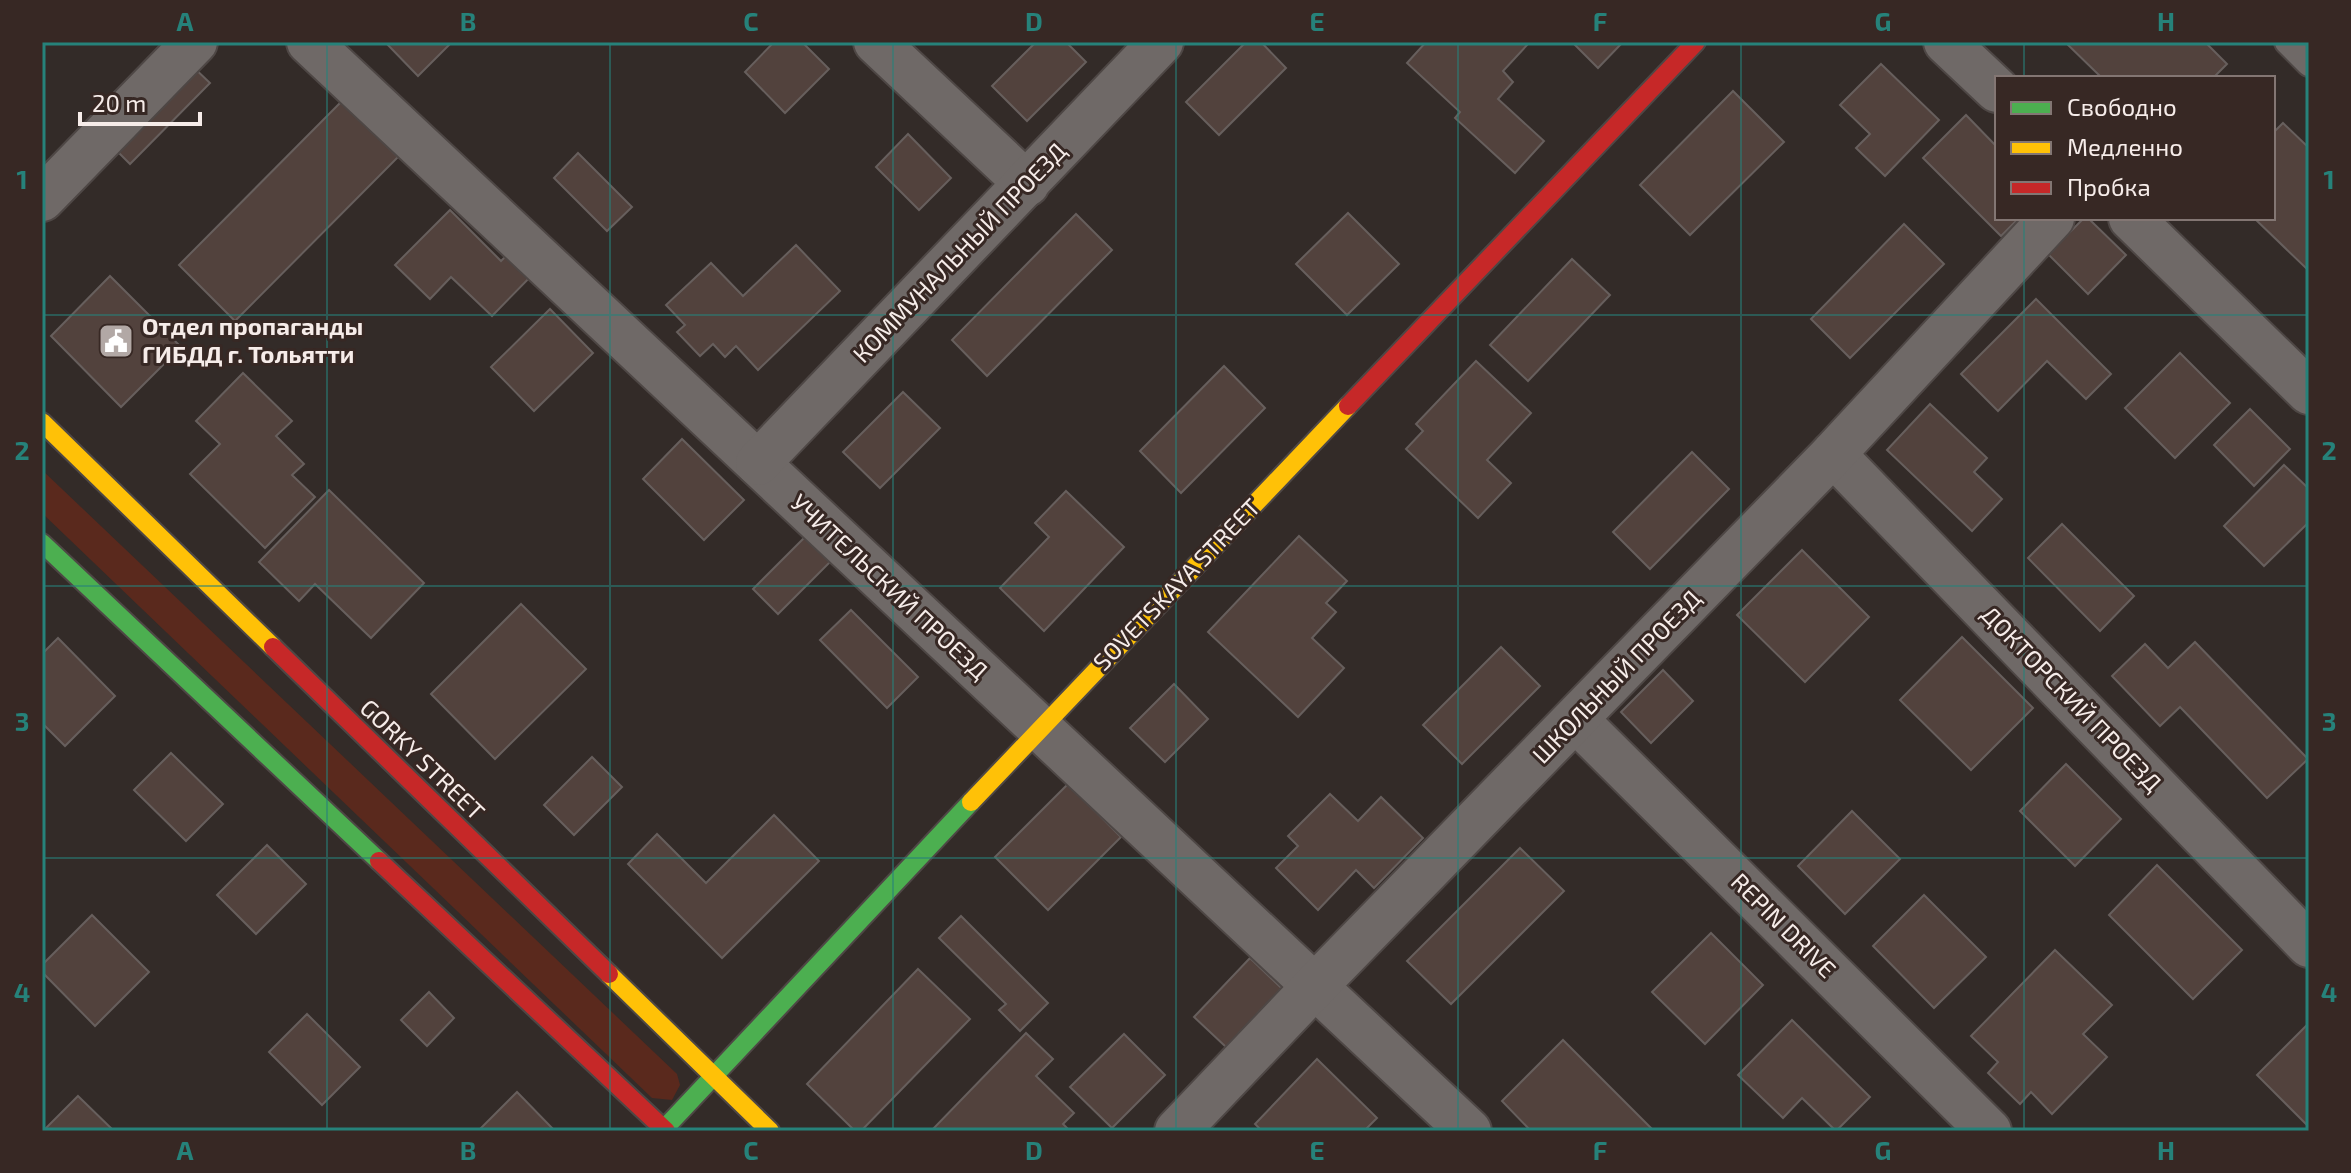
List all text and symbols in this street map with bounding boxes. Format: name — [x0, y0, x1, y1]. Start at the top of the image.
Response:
text: A — [177, 5, 194, 36]
text: B — [460, 5, 476, 36]
text: C — [743, 5, 759, 36]
text: D — [1025, 5, 1043, 36]
text: E — [1309, 5, 1325, 36]
text: F — [1593, 5, 1607, 36]
text: G — [1875, 5, 1891, 36]
text: H — [2157, 5, 2175, 36]
scale bar — [80, 76, 200, 126]
legend — [1995, 76, 2275, 220]
text: 20 m — [92, 88, 146, 117]
text: Свободно — [2067, 92, 2177, 121]
text: Медленно — [2067, 132, 2183, 161]
street label: КОММУНАЛЬНЫЙ ПРОЕЗД — [846, 136, 1072, 368]
text: 1 — [16, 163, 28, 194]
text: 1 — [2323, 163, 2335, 194]
text: Пробка — [2067, 172, 2151, 201]
place label: Отдел пропаганды ГИБДД г. Тольятти — [142, 311, 363, 368]
public building icon: Отдел пропаганды ГИБДД г. Тольятти — [97, 322, 135, 360]
text: 2 — [14, 434, 30, 465]
text: 2 — [2321, 434, 2337, 465]
street label: УЧИТЕЛЬСКИЙ ПРОЕЗД — [786, 487, 994, 685]
street label: SOVETSKAYA STREET — [1086, 492, 1265, 676]
street label: ШКОЛЬНЫЙ ПРОЕЗД — [1526, 583, 1706, 769]
street label: ДОКТОРСКИЙ ПРОЕЗД — [1976, 599, 2168, 797]
street label: GORKY STREET — [355, 692, 491, 825]
text: 3 — [15, 705, 29, 736]
text: 3 — [2322, 705, 2336, 736]
street label: REPIN DRIVE — [1726, 867, 1842, 983]
text: 4 — [14, 976, 30, 1007]
text: 4 — [2321, 976, 2337, 1007]
text: A — [177, 1134, 194, 1165]
text: B — [460, 1134, 476, 1165]
text: C — [743, 1134, 759, 1165]
text: D — [1025, 1134, 1043, 1165]
text: E — [1309, 1134, 1325, 1165]
text: F — [1593, 1134, 1607, 1165]
text: G — [1875, 1134, 1891, 1165]
text: H — [2157, 1134, 2175, 1165]

